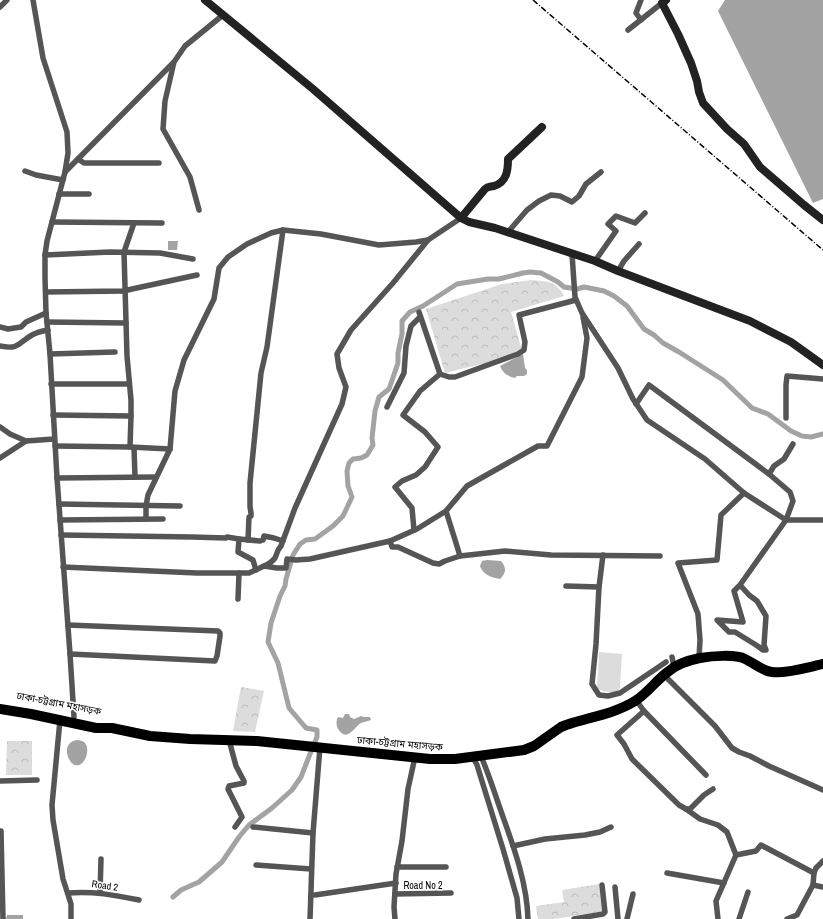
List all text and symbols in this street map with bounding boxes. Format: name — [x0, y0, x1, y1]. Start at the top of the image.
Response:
street label: ঢাকা-চট্টগ্রাম মহাসড়ক — [14, 689, 103, 718]
street label: ঢাকা-চট্টগ্রাম মহাসড়ক — [355, 733, 444, 754]
street label: Road 2 — [91, 877, 119, 894]
street label: Road No 2 — [403, 879, 443, 892]

